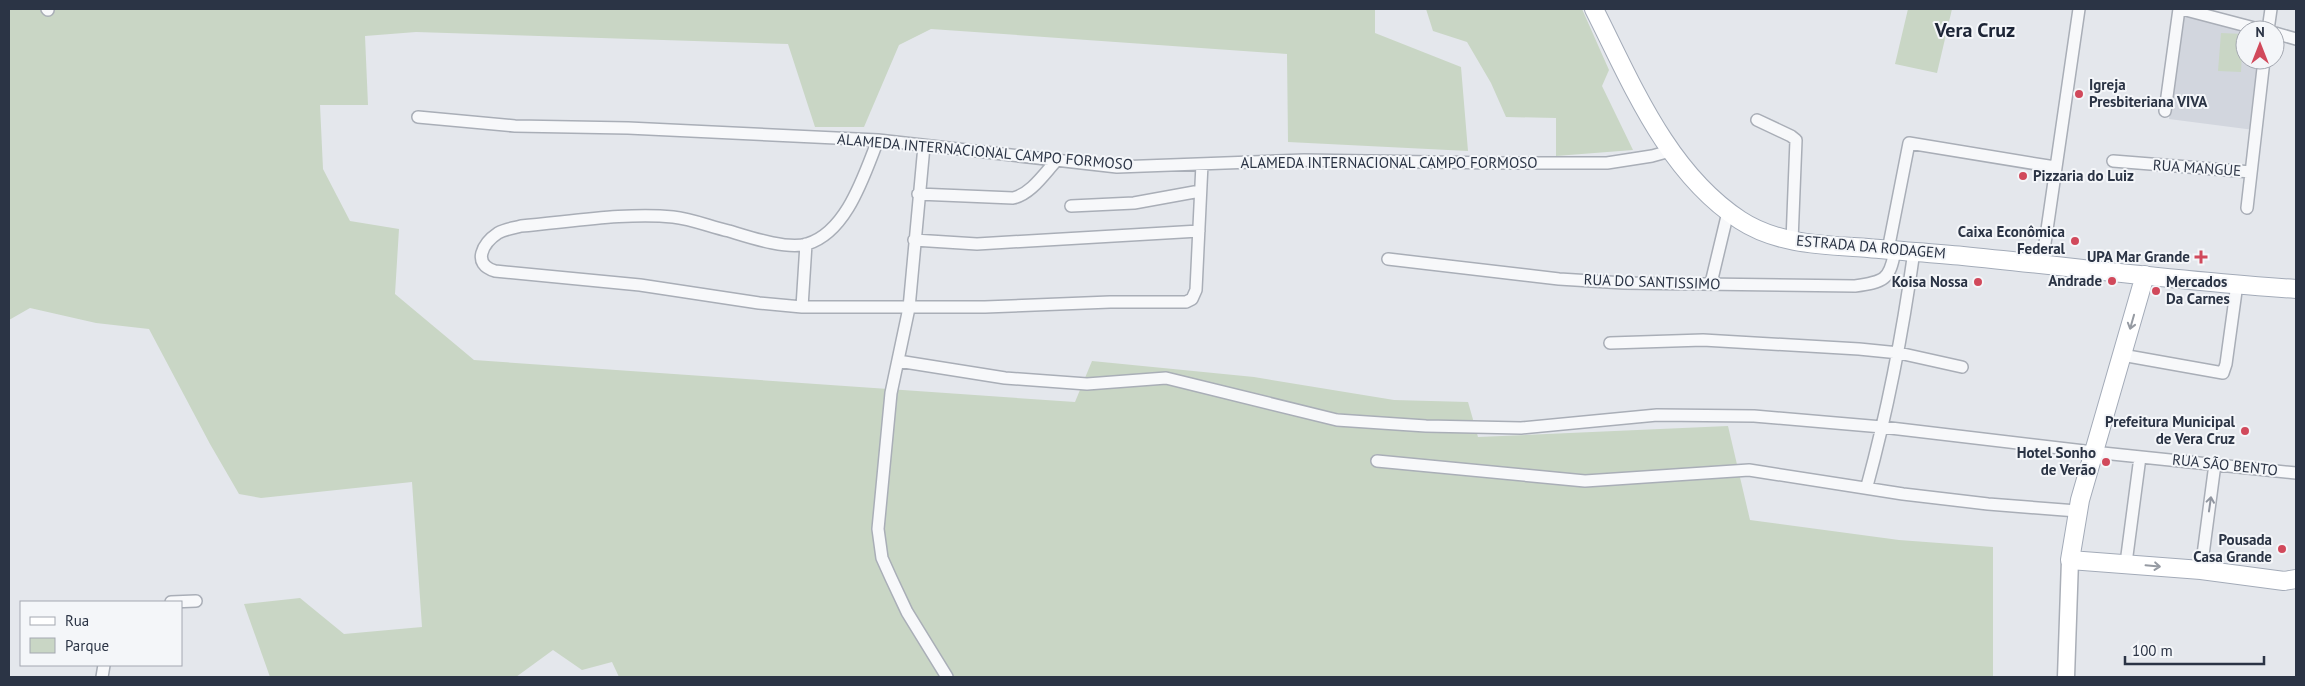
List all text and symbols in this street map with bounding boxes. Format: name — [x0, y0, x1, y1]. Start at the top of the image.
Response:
district label: Vera Cruz — [1934, 17, 2015, 43]
north arrow — [2235, 20, 2285, 70]
text: N — [2255, 23, 2265, 41]
place label: Igreja Presbiteriana VIVA — [2089, 75, 2208, 111]
marker: Igreja Presbiteriana VIVA — [2073, 88, 2085, 100]
street label: ALAMEDA INTERNACIONAL CAMPO FORMOSO — [836, 129, 1134, 174]
street label: ALAMEDA INTERNACIONAL CAMPO FORMOSO — [1241, 153, 1537, 172]
street label: RUA MANGUE — [2152, 155, 2242, 180]
place label: Pizzaria do Luiz — [2033, 166, 2134, 185]
marker: Pizzaria do Luiz — [2017, 170, 2029, 182]
place label: Caixa Econômica Federal — [1958, 222, 2066, 258]
street label: ESTRADA DA RODAGEM — [1795, 230, 1947, 263]
marker: Caixa Econômica Federal — [2069, 235, 2081, 247]
place label: UPA Mar Grande — [2087, 247, 2190, 266]
marker: UPA Mar Grande — [2194, 250, 2208, 264]
street label: RUA DO SANTISSIMO — [1583, 270, 1721, 293]
place label: Andrade — [2048, 271, 2102, 290]
place label: Koisa Nossa — [1892, 272, 1968, 291]
place label: Mercados Da Carnes — [2166, 272, 2230, 308]
marker: Andrade — [2106, 275, 2118, 287]
marker: Koisa Nossa — [1972, 276, 1984, 288]
marker: Mercados Da Carnes — [2150, 285, 2162, 297]
one-way arrow — [2126, 313, 2136, 329]
place label: Prefeitura Municipal de Vera Cruz — [2105, 412, 2236, 448]
marker: Prefeitura Municipal de Vera Cruz — [2239, 425, 2251, 437]
place label: Hotel Sonho de Verão — [2017, 443, 2096, 479]
street label: RUA SÃO BENTO — [2171, 450, 2279, 480]
marker: Hotel Sonho de Verão — [2100, 456, 2112, 468]
one-way arrow — [2205, 497, 2215, 513]
place label: Pousada Casa Grande — [2193, 530, 2272, 566]
marker: Pousada Casa Grande — [2276, 543, 2288, 555]
one-way arrow — [2145, 561, 2161, 570]
legend — [20, 601, 182, 666]
text: Rua — [65, 611, 89, 630]
scale bar — [2125, 634, 2264, 666]
text: Parque — [65, 636, 109, 655]
text: 100 m — [2132, 641, 2173, 660]

